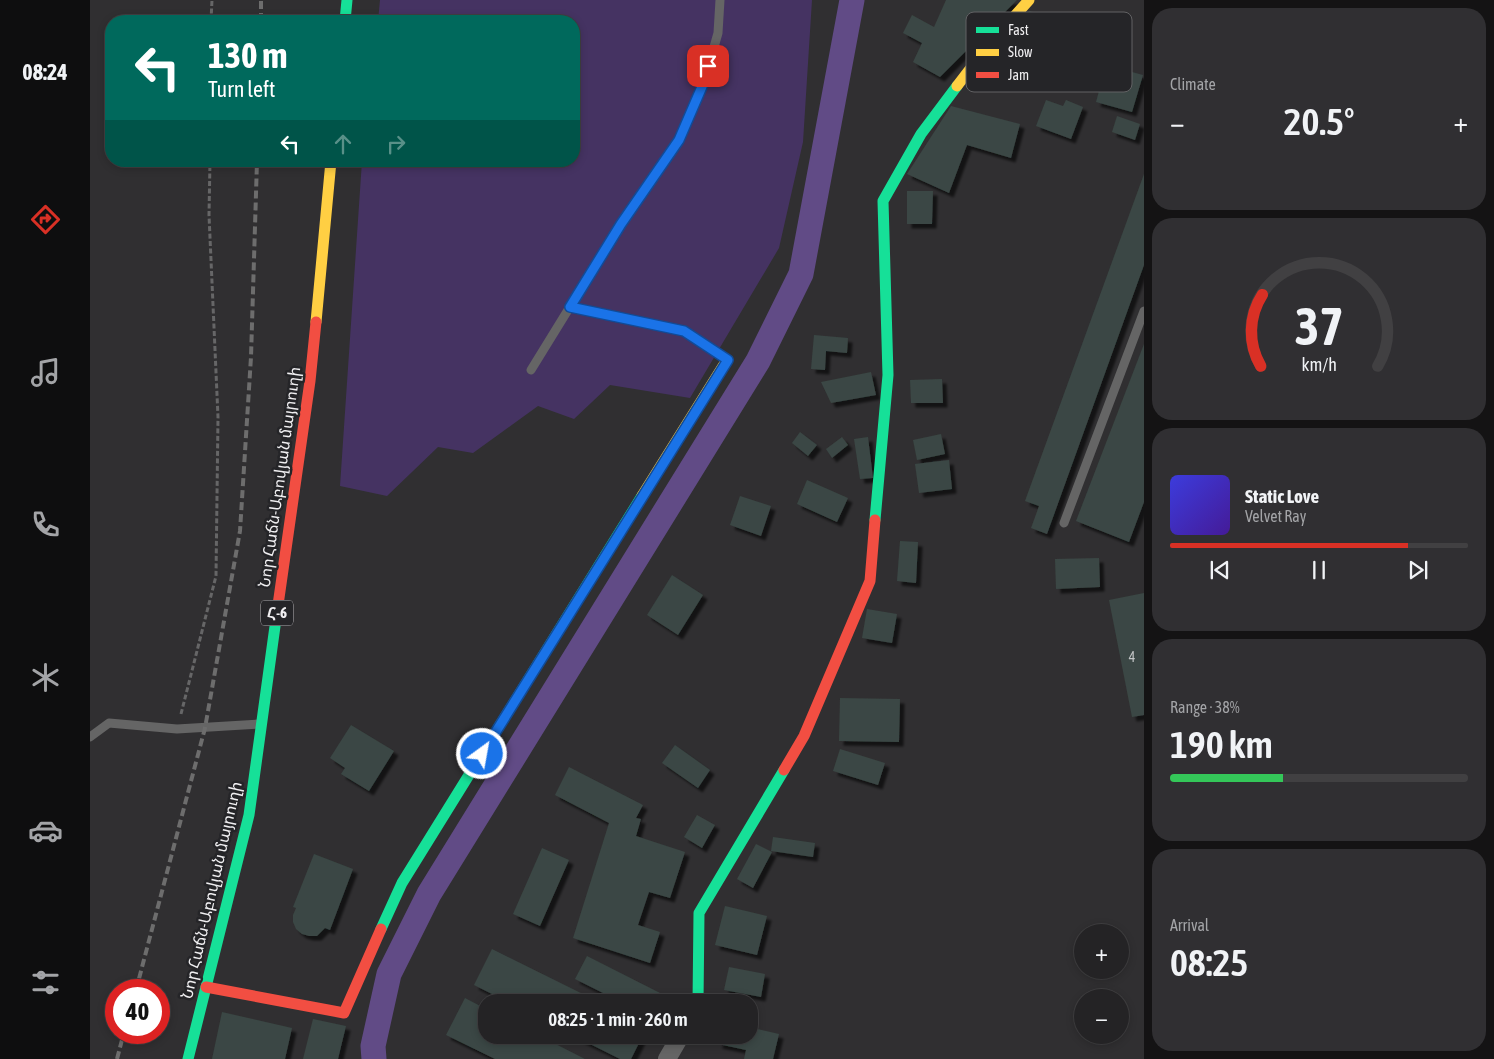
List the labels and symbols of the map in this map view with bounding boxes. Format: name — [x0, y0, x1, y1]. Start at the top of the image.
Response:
legend — [966, 12, 1132, 92]
text: Fast — [1008, 22, 1029, 38]
text: Slow — [1008, 44, 1033, 60]
pin — [687, 45, 729, 87]
text: Jam — [1008, 67, 1029, 83]
street label: Նոր Հաճն-Աբովյան մայրուղի — [255, 366, 304, 589]
road number: Հ-6 — [261, 600, 293, 626]
house number: 4 — [1129, 649, 1136, 665]
position arrow — [455, 727, 507, 779]
street label: Նոր Հաճն-Աբովյան մայրուղի — [177, 780, 246, 1001]
speed limit sign: 40 — [105, 979, 170, 1044]

